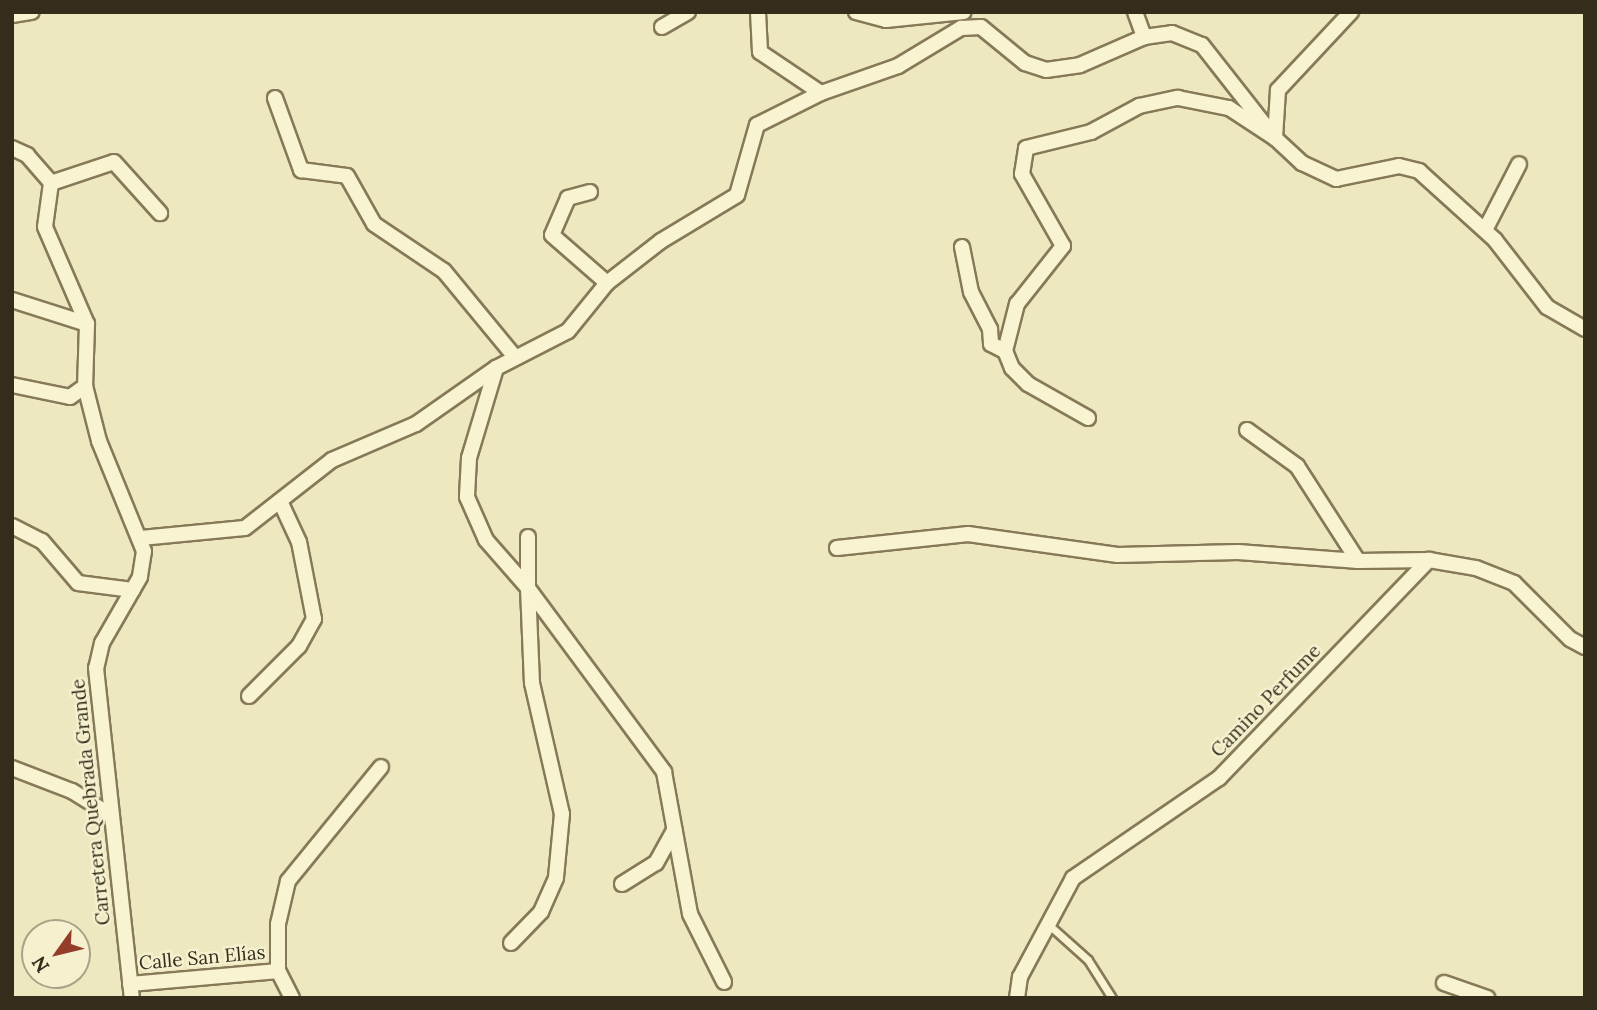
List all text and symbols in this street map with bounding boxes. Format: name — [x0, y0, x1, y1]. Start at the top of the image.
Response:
street label: Camino Perfume — [1206, 640, 1326, 762]
street label: Carretera Quebrada Grande — [67, 678, 115, 926]
north arrow — [21, 919, 91, 989]
street label: Calle San Elías — [138, 941, 266, 975]
text: N — [26, 952, 54, 977]

